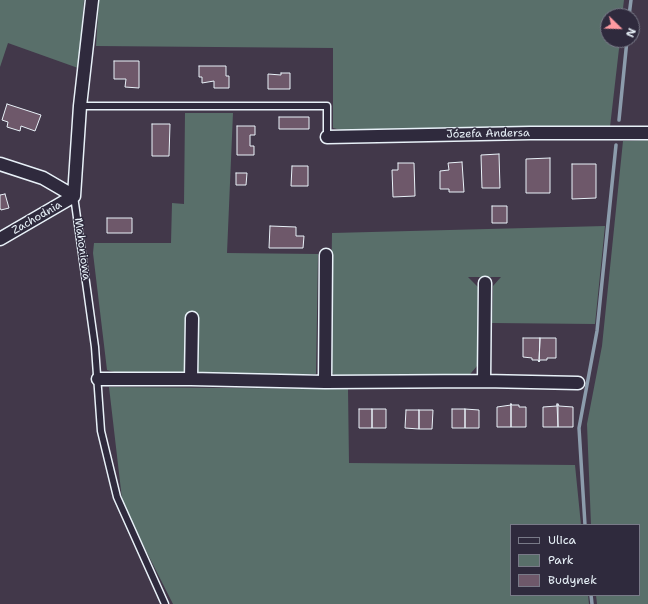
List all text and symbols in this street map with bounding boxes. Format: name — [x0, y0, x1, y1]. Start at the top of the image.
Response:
north arrow — [600, 8, 640, 48]
text: N — [622, 26, 639, 39]
street label: Józefa Andersa — [446, 127, 530, 141]
street label: Zachodnia — [10, 198, 64, 238]
street label: Mahoniowa — [71, 217, 93, 281]
legend — [510, 524, 640, 596]
text: Ulica — [548, 532, 576, 548]
text: Park — [548, 552, 574, 568]
text: Budynek — [548, 572, 597, 588]

